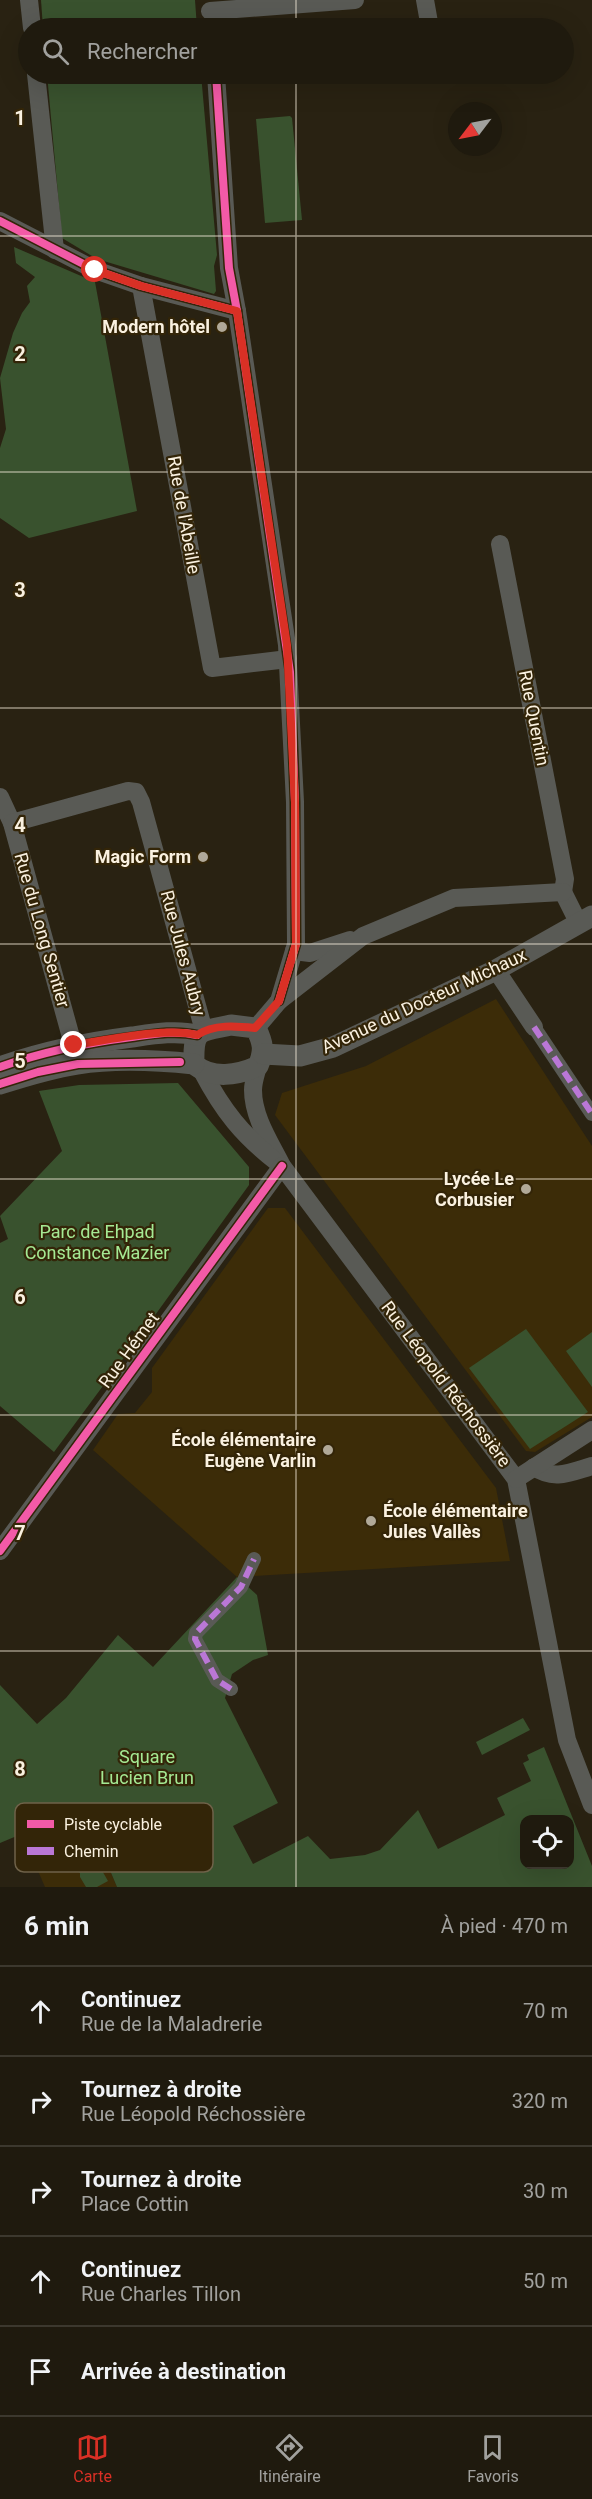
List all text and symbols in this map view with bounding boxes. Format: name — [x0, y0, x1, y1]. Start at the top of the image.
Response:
search box — [18, 18, 574, 84]
icon: search — [39, 35, 72, 68]
text: Rechercher — [87, 39, 198, 64]
north arrow — [448, 102, 502, 156]
text: 1 — [14, 106, 26, 130]
route start — [81, 256, 107, 282]
place label: Modern hôtel — [102, 316, 210, 337]
marker: Modern hôtel — [215, 320, 229, 334]
text: 2 — [14, 342, 26, 366]
street label: Rue de l'Abeille — [164, 454, 205, 576]
text: 3 — [14, 578, 26, 602]
street label: Rue Quentin — [515, 668, 554, 768]
text: 4 — [14, 813, 26, 837]
place label: Magic Form — [95, 846, 191, 867]
street label: Rue du Long Sentier — [10, 850, 75, 1010]
marker: Magic Form — [196, 850, 210, 864]
street label: Rue Jules Aubry — [157, 888, 210, 1018]
street label: Avenue du Docteur Michaux — [318, 944, 530, 1057]
route end — [60, 1031, 86, 1057]
text: 5 — [14, 1049, 26, 1073]
place label: Lycée Le Corbusier — [435, 1168, 514, 1210]
marker: Lycée Le Corbusier — [519, 1182, 533, 1196]
park label: Parc de Ehpad Constance Mazier — [25, 1221, 169, 1263]
text: 6 — [14, 1285, 26, 1309]
street label: Rue Léopold Réchossière — [377, 1297, 516, 1471]
street label: Rue Hémet — [94, 1308, 163, 1392]
place label: École élémentaire Eugène Varlin — [171, 1429, 316, 1471]
marker: École élémentaire Eugène Varlin — [321, 1443, 335, 1457]
place label: École élémentaire Jules Vallès — [383, 1500, 528, 1542]
marker: École élémentaire Jules Vallès — [364, 1514, 378, 1528]
text: 7 — [14, 1521, 26, 1545]
park label: Square Lucien Brun — [100, 1746, 194, 1788]
text: 8 — [14, 1757, 26, 1781]
legend — [15, 1803, 213, 1872]
text: Piste cyclable — [64, 1815, 162, 1834]
map controls — [520, 1815, 574, 1869]
button: locate — [520, 1815, 574, 1869]
text: Chemin — [64, 1842, 118, 1861]
text: 6 min — [24, 1911, 89, 1941]
text: À pied · 470 m — [441, 1914, 568, 1938]
text: Continuez — [81, 1987, 181, 2012]
icon: ahead — [24, 1995, 57, 2028]
text: 70 m — [523, 1999, 568, 2023]
text: Rue de la Maladrerie — [81, 2012, 262, 2036]
text: Tournez à droite — [81, 2077, 241, 2102]
icon: right — [24, 2085, 57, 2118]
text: 320 m — [512, 2089, 568, 2113]
text: Rue Léopold Réchossière — [81, 2102, 306, 2126]
text: Tournez à droite — [81, 2167, 241, 2192]
icon: right — [24, 2175, 57, 2208]
text: 30 m — [523, 2179, 568, 2203]
text: Place Cottin — [81, 2192, 189, 2216]
text: Continuez — [81, 2257, 181, 2282]
icon: ahead — [24, 2265, 57, 2298]
text: 50 m — [523, 2269, 568, 2293]
text: Rue Charles Tillon — [81, 2282, 241, 2306]
icon: arrive — [24, 2355, 57, 2388]
text: Arrivée à destination — [81, 2359, 286, 2384]
tab: Carte — [73, 2431, 112, 2486]
tab: Itinéraire — [258, 2431, 321, 2486]
tab: Favoris — [467, 2431, 519, 2486]

